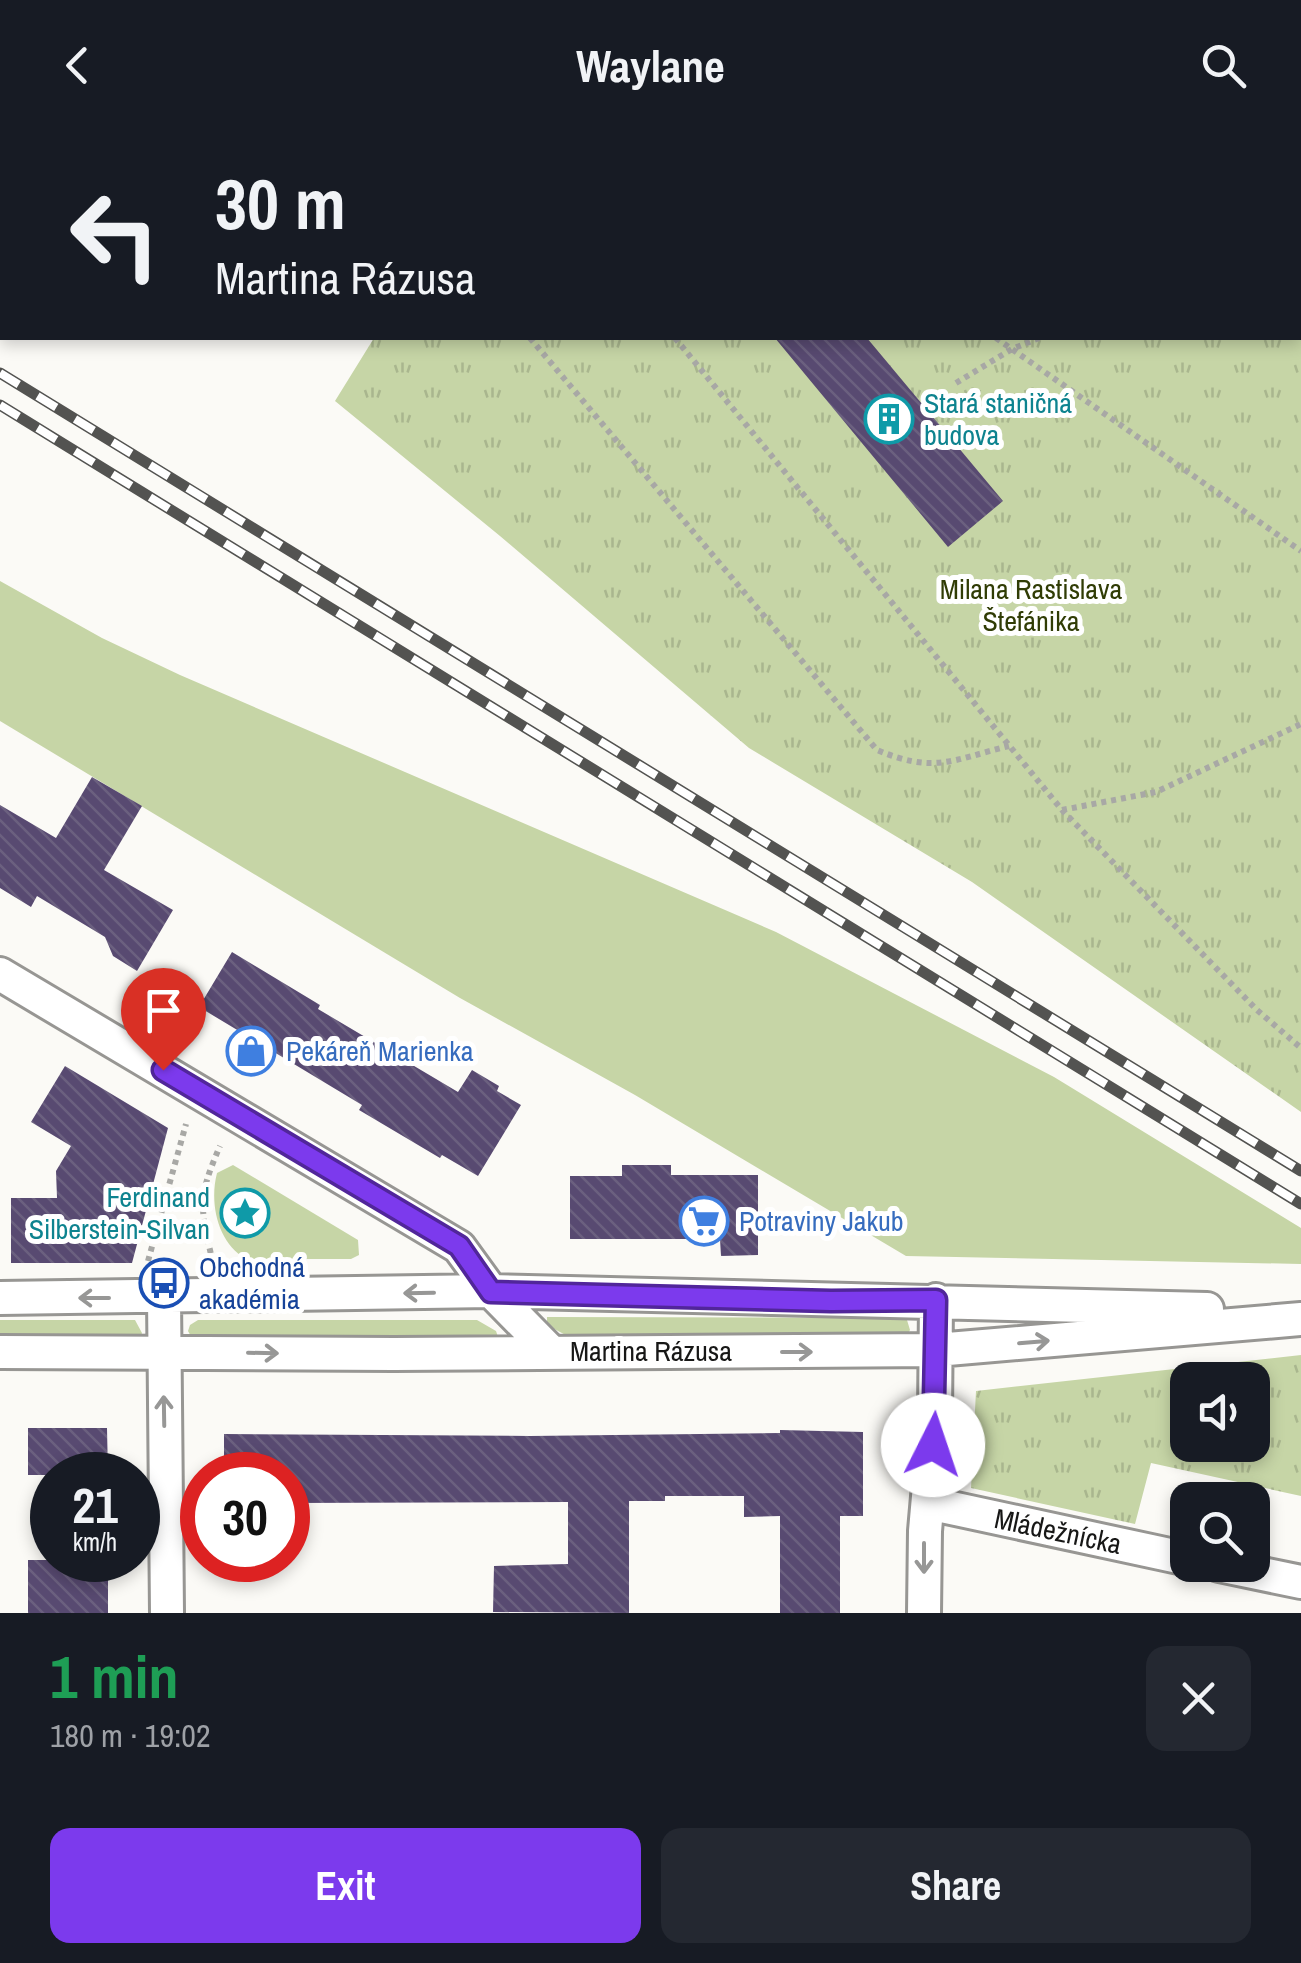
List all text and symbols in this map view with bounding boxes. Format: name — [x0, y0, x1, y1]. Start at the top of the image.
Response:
text: Waylane — [576, 35, 725, 96]
icon: back — [50, 38, 105, 93]
icon: search — [1196, 38, 1251, 93]
text: 30 m — [215, 157, 346, 251]
icon: left — [50, 170, 180, 300]
text: Martina Rázusa — [215, 247, 475, 308]
place label: Stará staničná budova — [924, 384, 1072, 454]
building icon: Stará staničná budova — [863, 393, 915, 445]
park label: Milana Rastislava Štefánika — [940, 570, 1122, 640]
pin — [121, 968, 206, 1071]
icon: arrive — [136, 983, 191, 1038]
shop icon: Pekáreň Marienka — [225, 1025, 277, 1077]
place label: Pekáreň Marienka — [286, 1032, 474, 1070]
place label: Ferdinand Silberstein-Silvan — [29, 1178, 210, 1248]
place icon: Ferdinand Silberstein-Silvan — [219, 1187, 271, 1239]
supermarket icon: Potraviny Jakub — [678, 1195, 730, 1247]
place label: Potraviny Jakub — [739, 1202, 904, 1240]
place label: Obchodná akadémia — [199, 1248, 305, 1318]
bus stop icon: Obchodná akadémia — [138, 1257, 190, 1309]
one-way arrow — [403, 1283, 435, 1302]
one-way arrow — [78, 1288, 110, 1307]
street label: Martina Rázusa — [570, 1332, 732, 1370]
one-way arrow — [1017, 1332, 1049, 1351]
one-way arrow — [781, 1342, 813, 1361]
one-way arrow — [246, 1344, 278, 1362]
map controls — [1170, 1362, 1270, 1582]
button: sound — [1170, 1362, 1270, 1462]
position arrow — [881, 1393, 985, 1497]
one-way arrow — [154, 1395, 174, 1428]
speed limit sign: 30 — [180, 1452, 310, 1582]
text: 21 — [72, 1471, 118, 1539]
button: search — [1170, 1482, 1270, 1582]
street label: Mládežnícka — [991, 1499, 1125, 1563]
text: km/h — [73, 1525, 117, 1559]
one-way arrow — [914, 1540, 934, 1573]
text: 1 min — [50, 1636, 179, 1717]
button: close — [1146, 1646, 1251, 1751]
text: 180 m · 19:02 — [50, 1714, 210, 1757]
button: Exit — [50, 1828, 641, 1943]
button: Share — [661, 1828, 1251, 1943]

